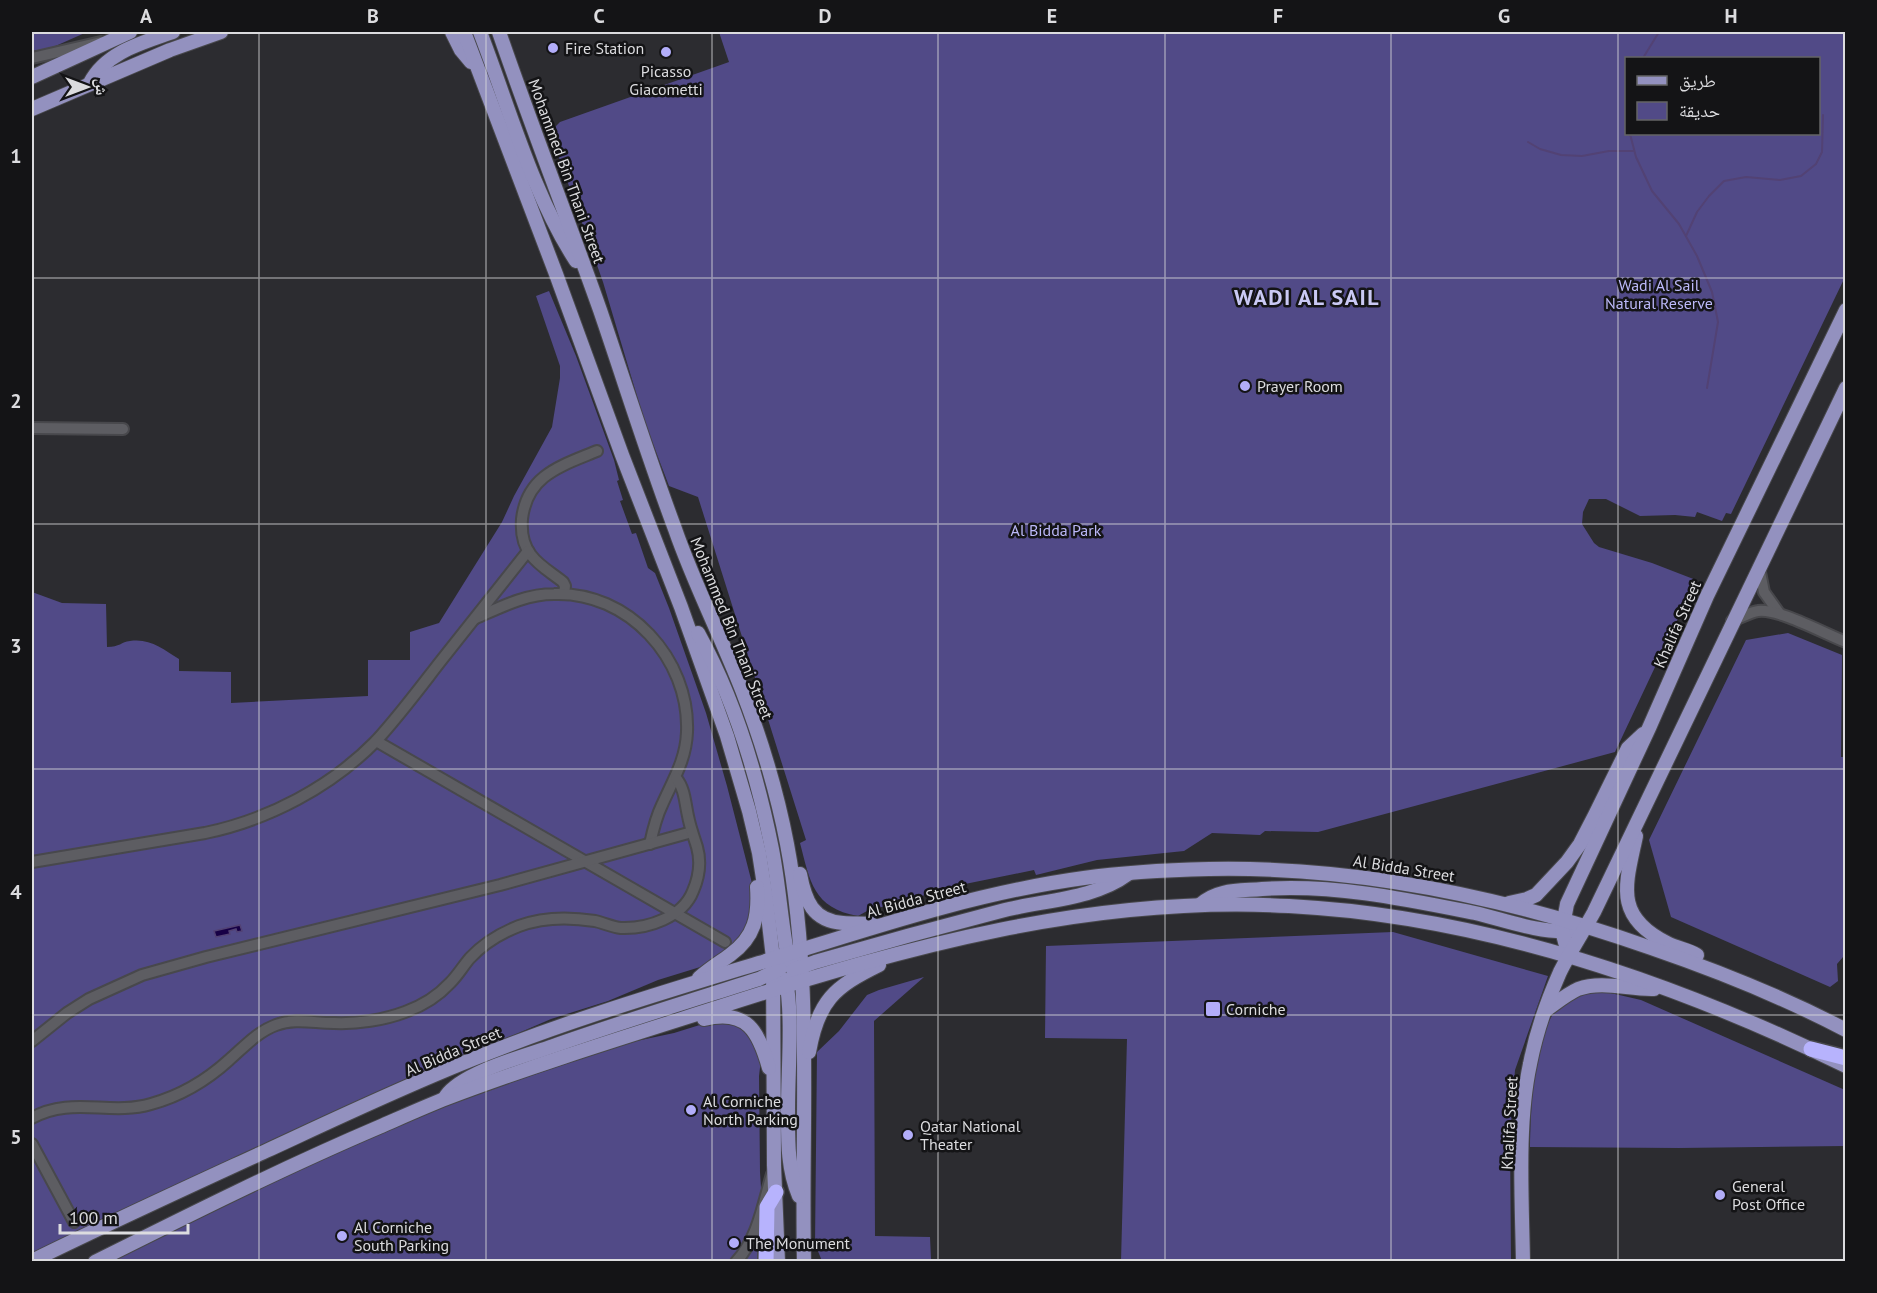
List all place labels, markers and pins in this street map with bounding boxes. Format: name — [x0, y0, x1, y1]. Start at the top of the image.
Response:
place label: Fire Station — [565, 38, 644, 58]
marker: Fire Station — [546, 41, 560, 55]
marker: Picasso Giacometti — [659, 45, 673, 59]
place label: Picasso Giacometti — [629, 61, 703, 99]
place label: Prayer Room — [1257, 376, 1343, 396]
marker: Prayer Room — [1238, 379, 1252, 393]
place label: Corniche — [1226, 999, 1286, 1019]
marker: Corniche — [1204, 1000, 1222, 1018]
place label: Al Corniche North Parking — [703, 1091, 798, 1129]
marker: Al Corniche North Parking — [684, 1103, 698, 1117]
place label: Qatar National Theater — [920, 1116, 1021, 1154]
marker: Qatar National Theater — [901, 1128, 915, 1142]
place label: General Post Office — [1732, 1176, 1805, 1214]
marker: General Post Office — [1713, 1188, 1727, 1202]
place label: Al Corniche South Parking — [354, 1217, 449, 1255]
marker: Al Corniche South Parking — [335, 1229, 349, 1243]
place label: The Monument — [746, 1233, 851, 1253]
marker: The Monument — [727, 1236, 741, 1250]

